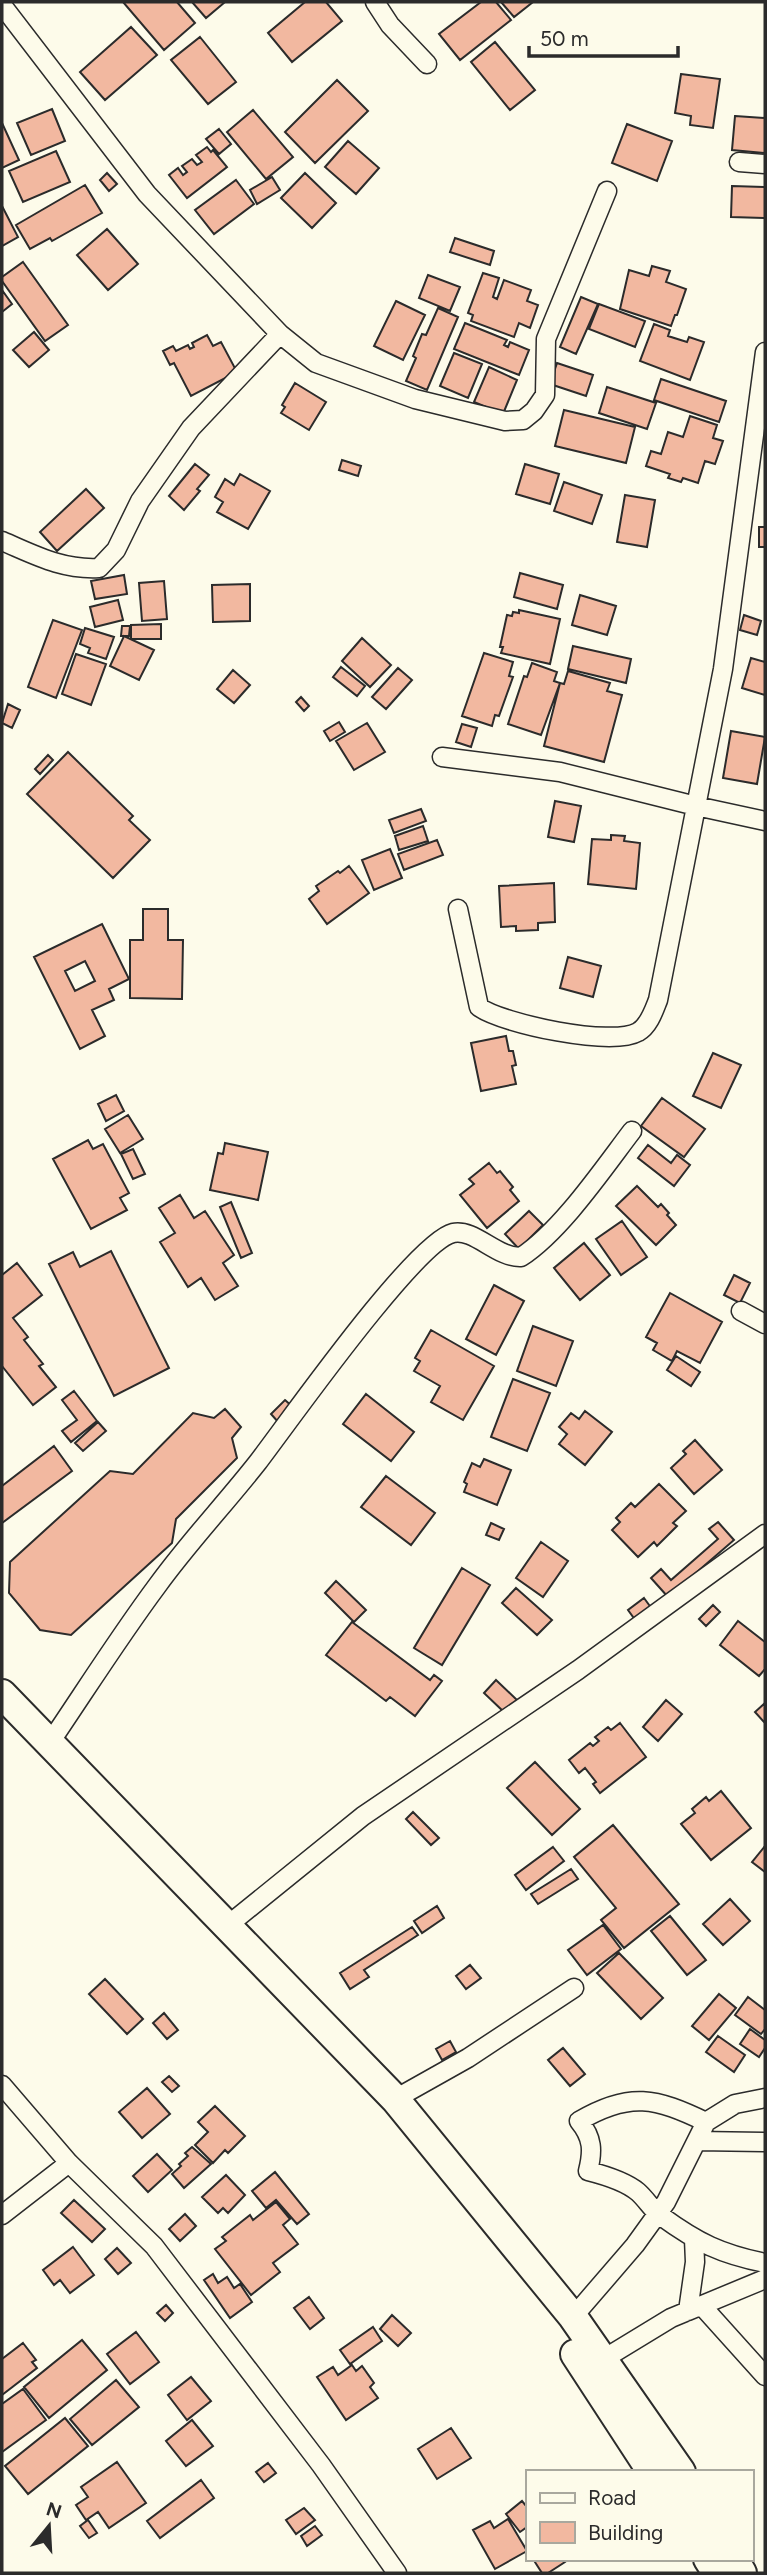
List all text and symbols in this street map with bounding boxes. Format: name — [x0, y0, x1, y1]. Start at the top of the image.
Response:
scale bar — [529, 14, 678, 58]
text: 50 m — [540, 26, 589, 51]
legend — [526, 2470, 753, 2561]
text: Road — [588, 2485, 636, 2510]
north arrow — [14, 2491, 84, 2561]
text: N — [44, 2497, 65, 2524]
text: Building — [588, 2520, 663, 2545]

